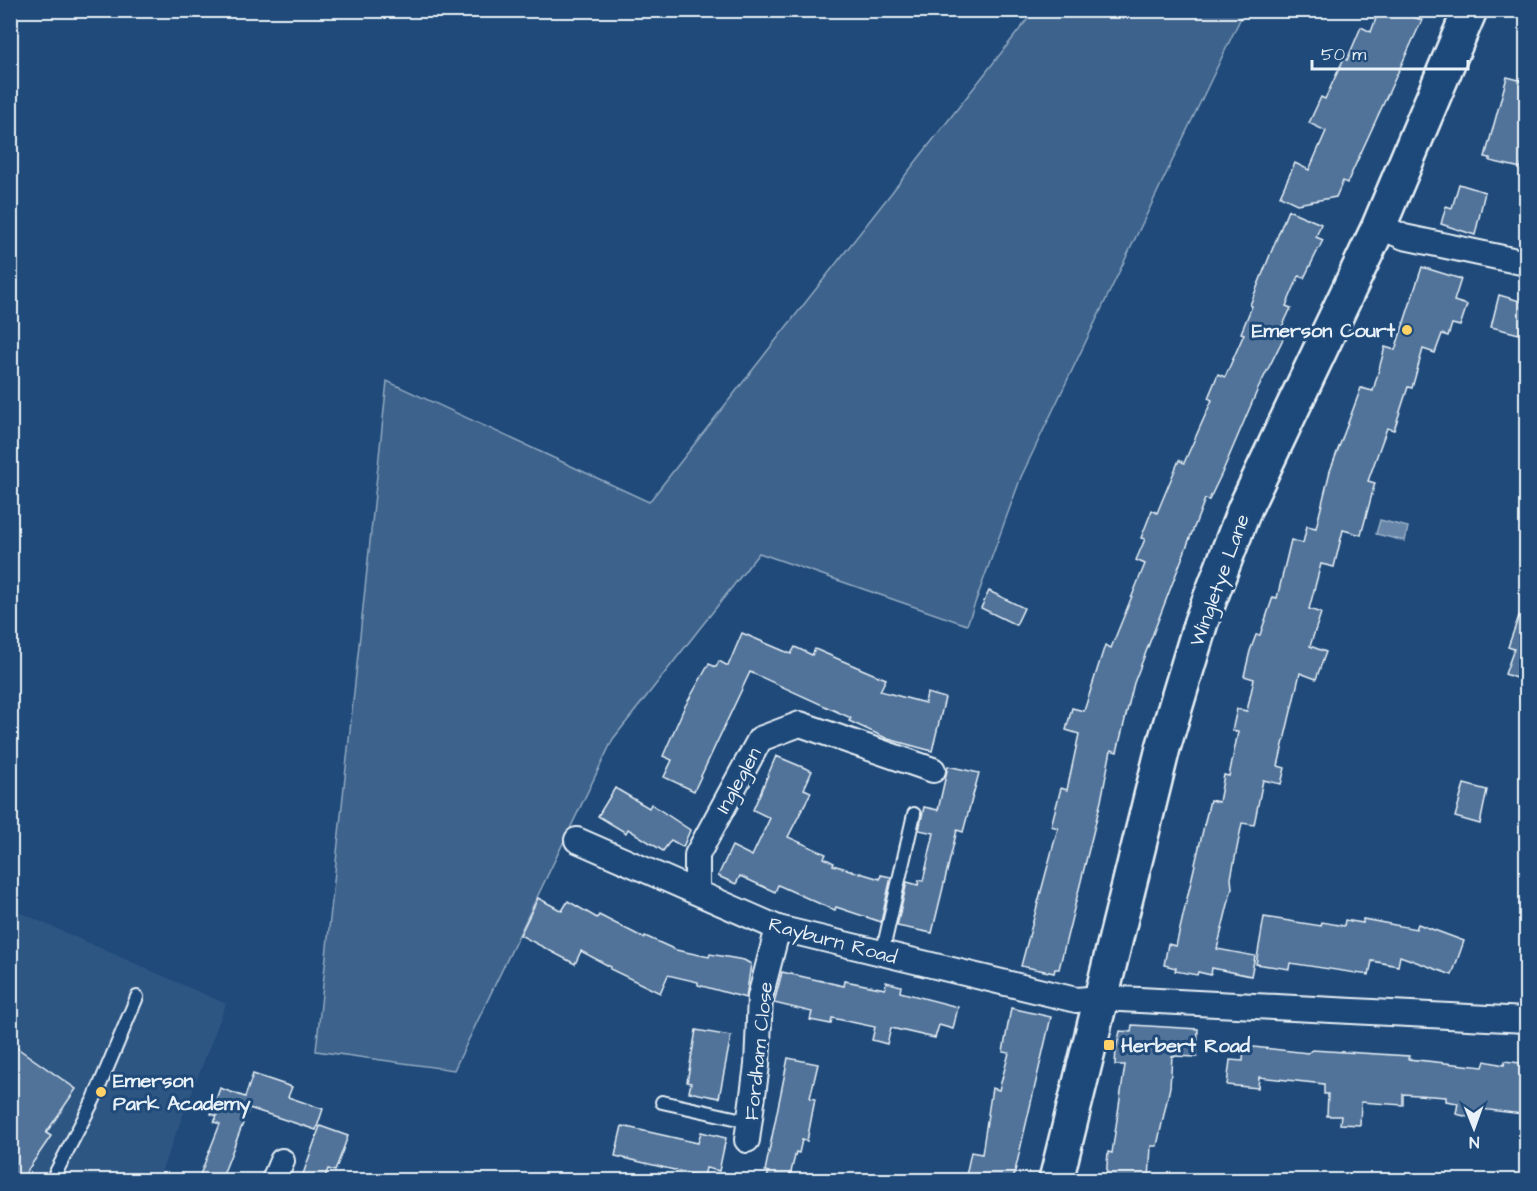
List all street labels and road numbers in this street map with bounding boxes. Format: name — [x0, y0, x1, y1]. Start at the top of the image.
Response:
street label: Wingletye Lane — [1183, 510, 1258, 651]
street label: Ingleglen — [709, 742, 769, 819]
street label: Rayburn Road — [765, 910, 900, 973]
street label: Fordham Close — [738, 980, 780, 1122]

